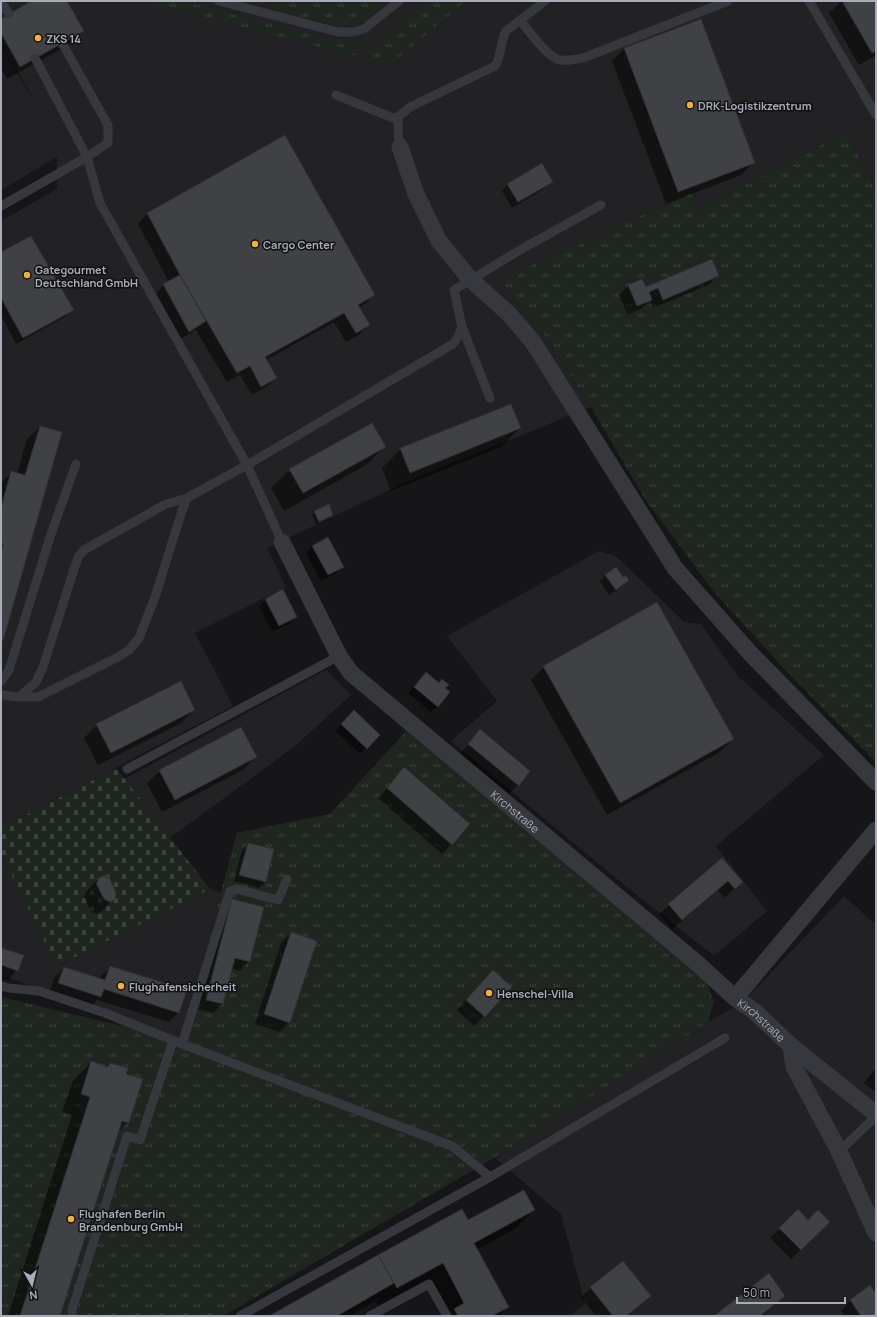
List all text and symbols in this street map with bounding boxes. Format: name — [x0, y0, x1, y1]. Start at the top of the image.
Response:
place label: ZKS 14 — [46, 31, 81, 46]
marker: ZKS 14 — [33, 33, 43, 43]
place label: DRK-Logistikzentrum — [698, 98, 812, 113]
marker: DRK-Logistikzentrum — [685, 100, 695, 110]
place label: Cargo Center — [263, 237, 335, 252]
marker: Cargo Center — [250, 239, 260, 249]
place label: Gategourmet Deutschland GmbH — [35, 262, 138, 290]
marker: Gategourmet Deutschland GmbH — [22, 270, 32, 280]
street label: Kirchstraße — [488, 786, 543, 836]
place label: Flughafensicherheit — [129, 979, 237, 994]
marker: Flughafensicherheit — [116, 981, 126, 991]
place label: Henschel-Villa — [497, 986, 574, 1001]
marker: Henschel-Villa — [484, 988, 494, 998]
street label: Kirchstraße — [735, 995, 789, 1045]
place label: Flughafen Berlin Brandenburg GmbH — [79, 1206, 183, 1234]
marker: Flughafen Berlin Brandenburg GmbH — [66, 1214, 76, 1224]
north arrow — [12, 1265, 52, 1305]
scale bar — [737, 1279, 845, 1305]
text: 50 m — [743, 1284, 770, 1301]
text: N — [28, 1287, 38, 1303]

